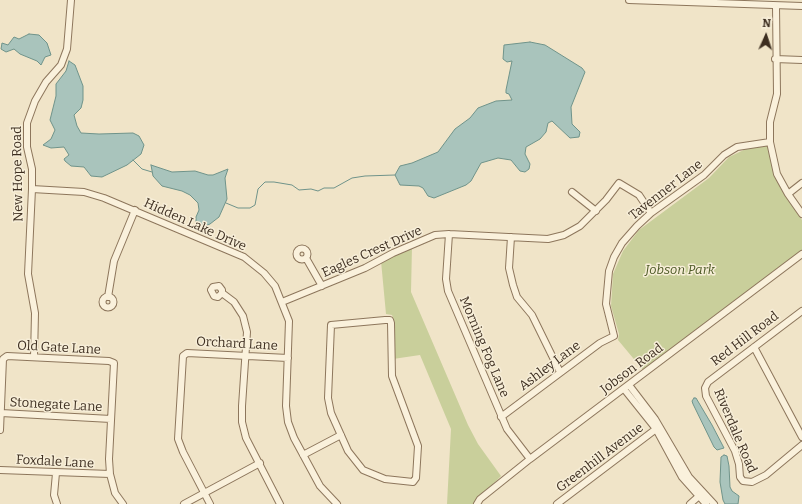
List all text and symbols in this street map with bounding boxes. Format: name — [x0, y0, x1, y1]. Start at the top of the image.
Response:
north arrow — [746, 16, 786, 56]
text: N — [762, 17, 771, 30]
street label: New Hope Road — [9, 126, 27, 222]
street label: Tavenner Lane — [626, 157, 706, 223]
street label: Hidden Lake Drive — [141, 195, 249, 255]
street label: Eagles Crest Drive — [320, 223, 424, 281]
park label: Jobson Park — [645, 262, 715, 278]
street label: Morning Fog Lane — [456, 294, 512, 400]
street label: Red Hill Road — [708, 309, 782, 369]
street label: Orchard Lane — [196, 334, 278, 354]
street label: Old Gate Lane — [17, 338, 101, 358]
street label: Ashley Lane — [516, 338, 584, 394]
street label: Jobson Road — [598, 340, 666, 398]
street label: Riverdale Road — [710, 387, 760, 475]
street label: Stonegate Lane — [9, 395, 103, 415]
street label: Greenhill Avenue — [553, 420, 647, 496]
street label: Foxdale Lane — [16, 452, 94, 472]

